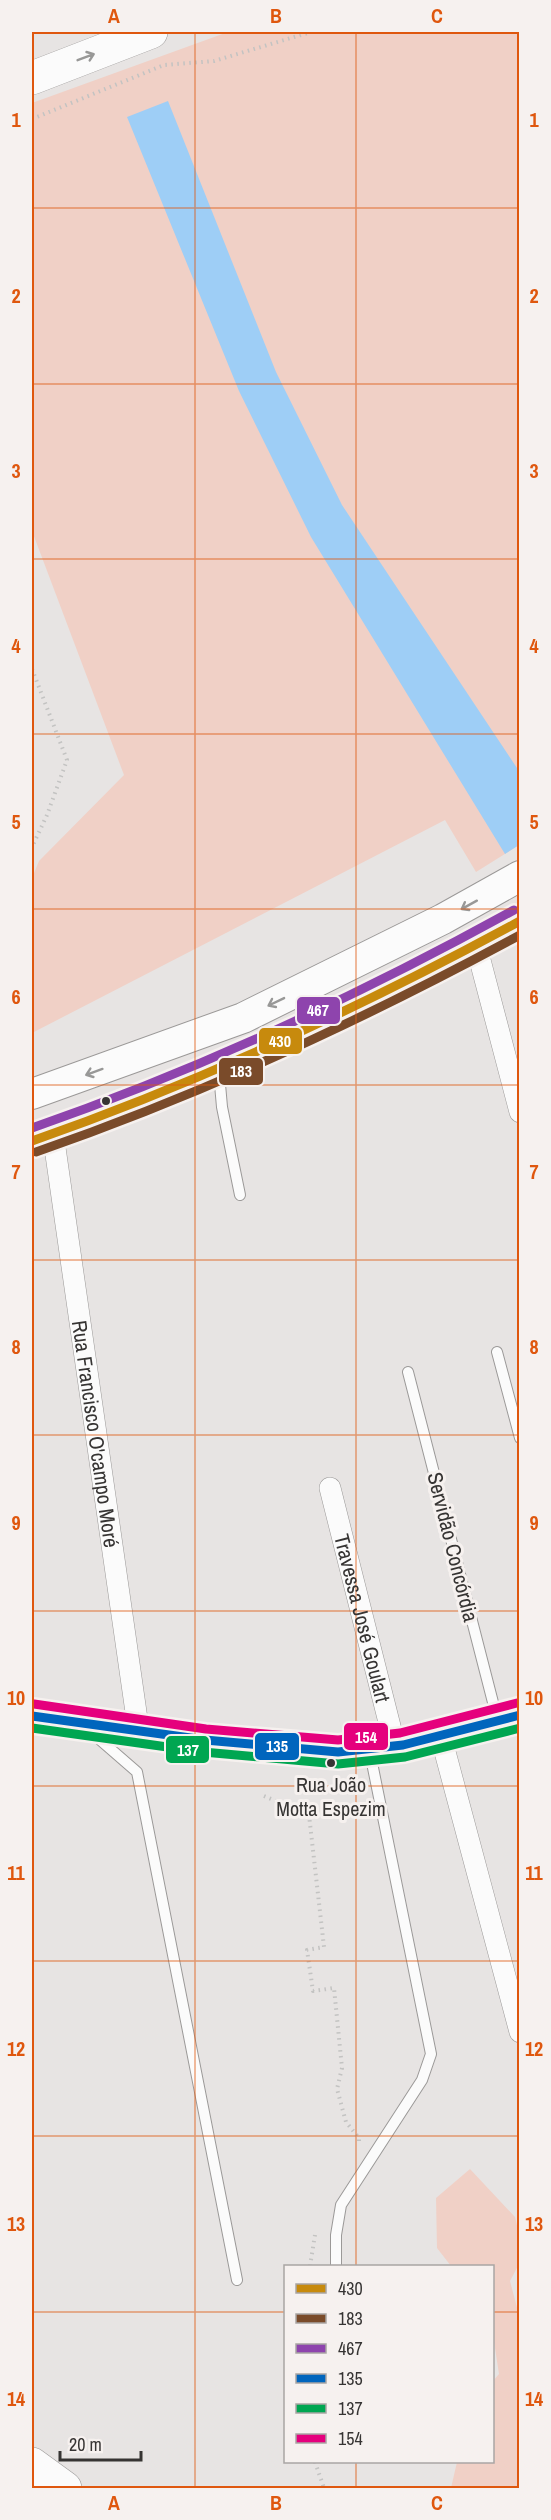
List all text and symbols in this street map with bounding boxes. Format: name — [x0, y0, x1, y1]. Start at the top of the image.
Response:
text: A — [108, 2, 120, 29]
text: B — [270, 2, 282, 29]
text: C — [431, 2, 443, 29]
one-way arrow — [76, 51, 95, 62]
text: 1 — [11, 106, 21, 133]
text: 1 — [529, 106, 539, 133]
text: 2 — [11, 282, 21, 309]
text: 2 — [529, 282, 539, 309]
text: 3 — [11, 457, 21, 484]
text: 3 — [529, 457, 539, 484]
text: 4 — [11, 632, 21, 659]
text: 4 — [529, 632, 539, 659]
text: 5 — [11, 808, 21, 835]
text: 5 — [529, 808, 539, 835]
one-way arrow — [460, 900, 478, 911]
text: 6 — [11, 983, 21, 1010]
text: 6 — [529, 983, 539, 1010]
line badge: 467 — [296, 996, 341, 1025]
one-way arrow — [267, 997, 285, 1009]
text: 467 — [307, 999, 329, 1021]
line badge: 430 — [258, 1027, 303, 1055]
text: 430 — [269, 1030, 291, 1052]
line badge: 183 — [218, 1057, 264, 1086]
text: 183 — [230, 1060, 252, 1082]
one-way arrow — [85, 1067, 104, 1078]
unlabelled marker — [100, 1095, 112, 1107]
text: 7 — [11, 1158, 21, 1185]
text: 7 — [529, 1158, 539, 1185]
street label: Rua Francisco O'campo Moré — [65, 1318, 127, 1549]
text: 8 — [11, 1333, 21, 1360]
text: 8 — [529, 1333, 539, 1360]
street label: Servidão Concórdia — [420, 1469, 486, 1625]
text: 9 — [11, 1509, 21, 1536]
text: 9 — [529, 1509, 539, 1536]
street label: Travessa José Goulart — [328, 1531, 398, 1705]
text: 10 — [7, 1684, 25, 1711]
text: 10 — [525, 1684, 543, 1711]
line badge: 154 — [343, 1722, 389, 1751]
text: 154 — [355, 1726, 378, 1748]
line badge: 135 — [254, 1732, 300, 1761]
line badge: 137 — [165, 1735, 210, 1764]
text: 135 — [266, 1735, 288, 1757]
text: 137 — [177, 1739, 199, 1761]
marker: Rua João Motta Espezim — [325, 1757, 337, 1769]
place label: Rua João Motta Espezim — [276, 1771, 386, 1822]
text: 11 — [7, 1859, 26, 1886]
text: 11 — [525, 1859, 544, 1886]
text: 12 — [7, 2035, 25, 2062]
text: 12 — [525, 2035, 543, 2062]
text: 13 — [7, 2210, 25, 2237]
text: 13 — [525, 2210, 543, 2237]
legend — [284, 2265, 494, 2463]
text: 430 — [338, 2276, 363, 2301]
text: 183 — [338, 2306, 363, 2331]
text: 467 — [338, 2336, 363, 2361]
text: 135 — [338, 2366, 363, 2391]
text: 14 — [7, 2385, 25, 2412]
text: 14 — [525, 2385, 543, 2412]
text: 137 — [338, 2396, 363, 2421]
scale bar — [60, 2424, 141, 2462]
text: 154 — [338, 2426, 363, 2451]
text: 20 m — [69, 2432, 102, 2457]
text: A — [108, 2489, 120, 2516]
text: B — [270, 2489, 282, 2516]
text: C — [431, 2489, 443, 2516]

